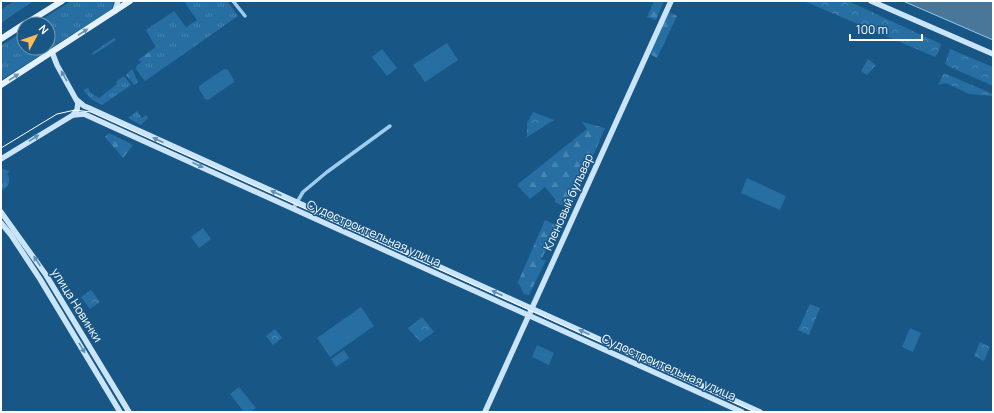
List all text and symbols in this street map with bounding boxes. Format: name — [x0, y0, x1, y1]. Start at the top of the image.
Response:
north arrow — [16, 16, 56, 56]
scale bar — [850, 16, 922, 42]
text: N — [36, 21, 52, 37]
text: 100 m — [856, 21, 888, 38]
one-way arrow — [78, 28, 88, 36]
one-way arrow — [60, 70, 67, 82]
one-way arrow — [9, 73, 19, 81]
one-way arrow — [28, 135, 40, 142]
one-way arrow — [151, 136, 163, 142]
street label: Кленовый бульвар — [539, 151, 597, 253]
one-way arrow — [192, 163, 204, 169]
one-way arrow — [271, 190, 282, 196]
street label: Судостроительная улица — [304, 196, 444, 270]
one-way arrow — [33, 256, 40, 267]
street label: улица Новинки — [47, 265, 107, 345]
one-way arrow — [491, 290, 502, 296]
one-way arrow — [578, 329, 589, 335]
street label: Судостроительная улица — [599, 330, 739, 404]
one-way arrow — [78, 342, 85, 354]

